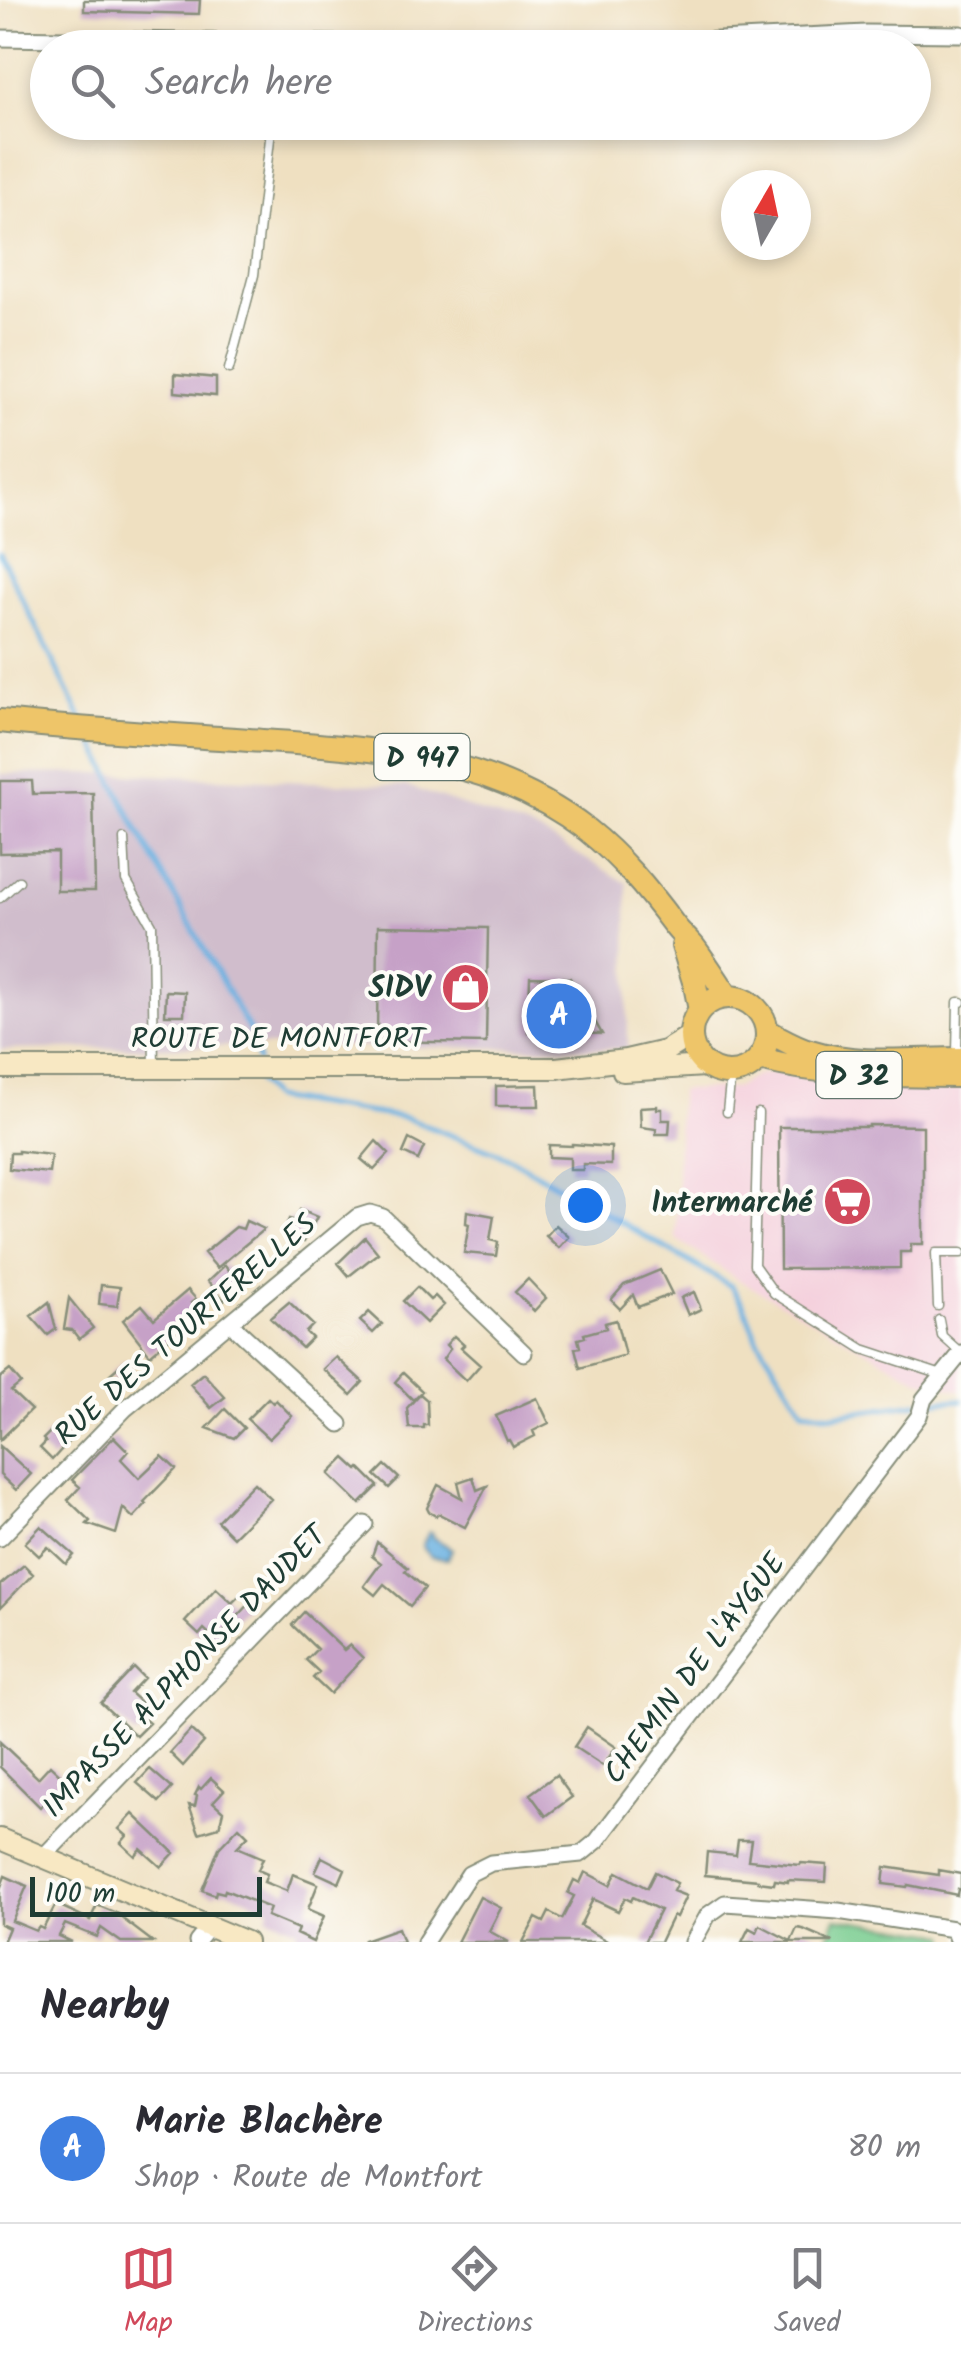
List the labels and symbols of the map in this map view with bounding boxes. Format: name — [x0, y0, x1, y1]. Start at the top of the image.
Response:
north arrow — [721, 170, 811, 260]
road number: D 947 — [374, 734, 470, 780]
shop icon: SIDV — [439, 961, 491, 1013]
place label: SIDV — [368, 965, 432, 1013]
pin: A — [526, 978, 592, 1054]
street label: ROUTE DE MONTFORT — [131, 1016, 428, 1064]
road number: D 32 — [816, 1052, 902, 1098]
supermarket icon: Intermarché — [821, 1176, 873, 1228]
your location — [560, 1180, 611, 1231]
place label: Intermarché — [651, 1180, 813, 1228]
street label: RUE DES TOURTERELLES — [44, 1203, 328, 1458]
street label: IMPASSE ALPHONSE DAUDET — [32, 1512, 341, 1830]
street label: CHEMIN DE L'AYGUE — [592, 1542, 800, 1795]
scale bar — [30, 1872, 262, 1916]

